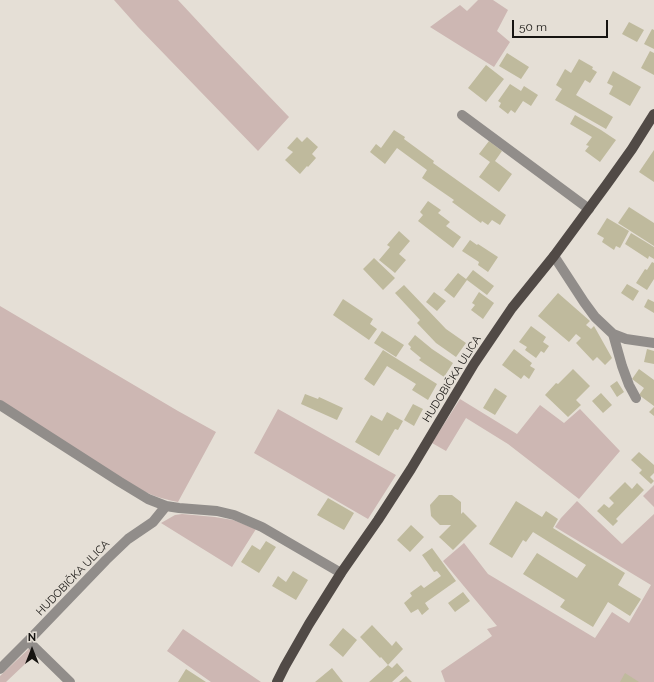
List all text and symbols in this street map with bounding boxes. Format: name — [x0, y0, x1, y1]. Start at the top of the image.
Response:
scale bar — [514, 12, 610, 38]
text: 50 m — [519, 20, 547, 34]
street label: HUDOBIČKA ULICA — [420, 333, 484, 425]
street label: HUDOBIČKA ULICA — [34, 538, 112, 618]
north arrow — [12, 630, 52, 670]
text: N — [28, 631, 36, 644]

